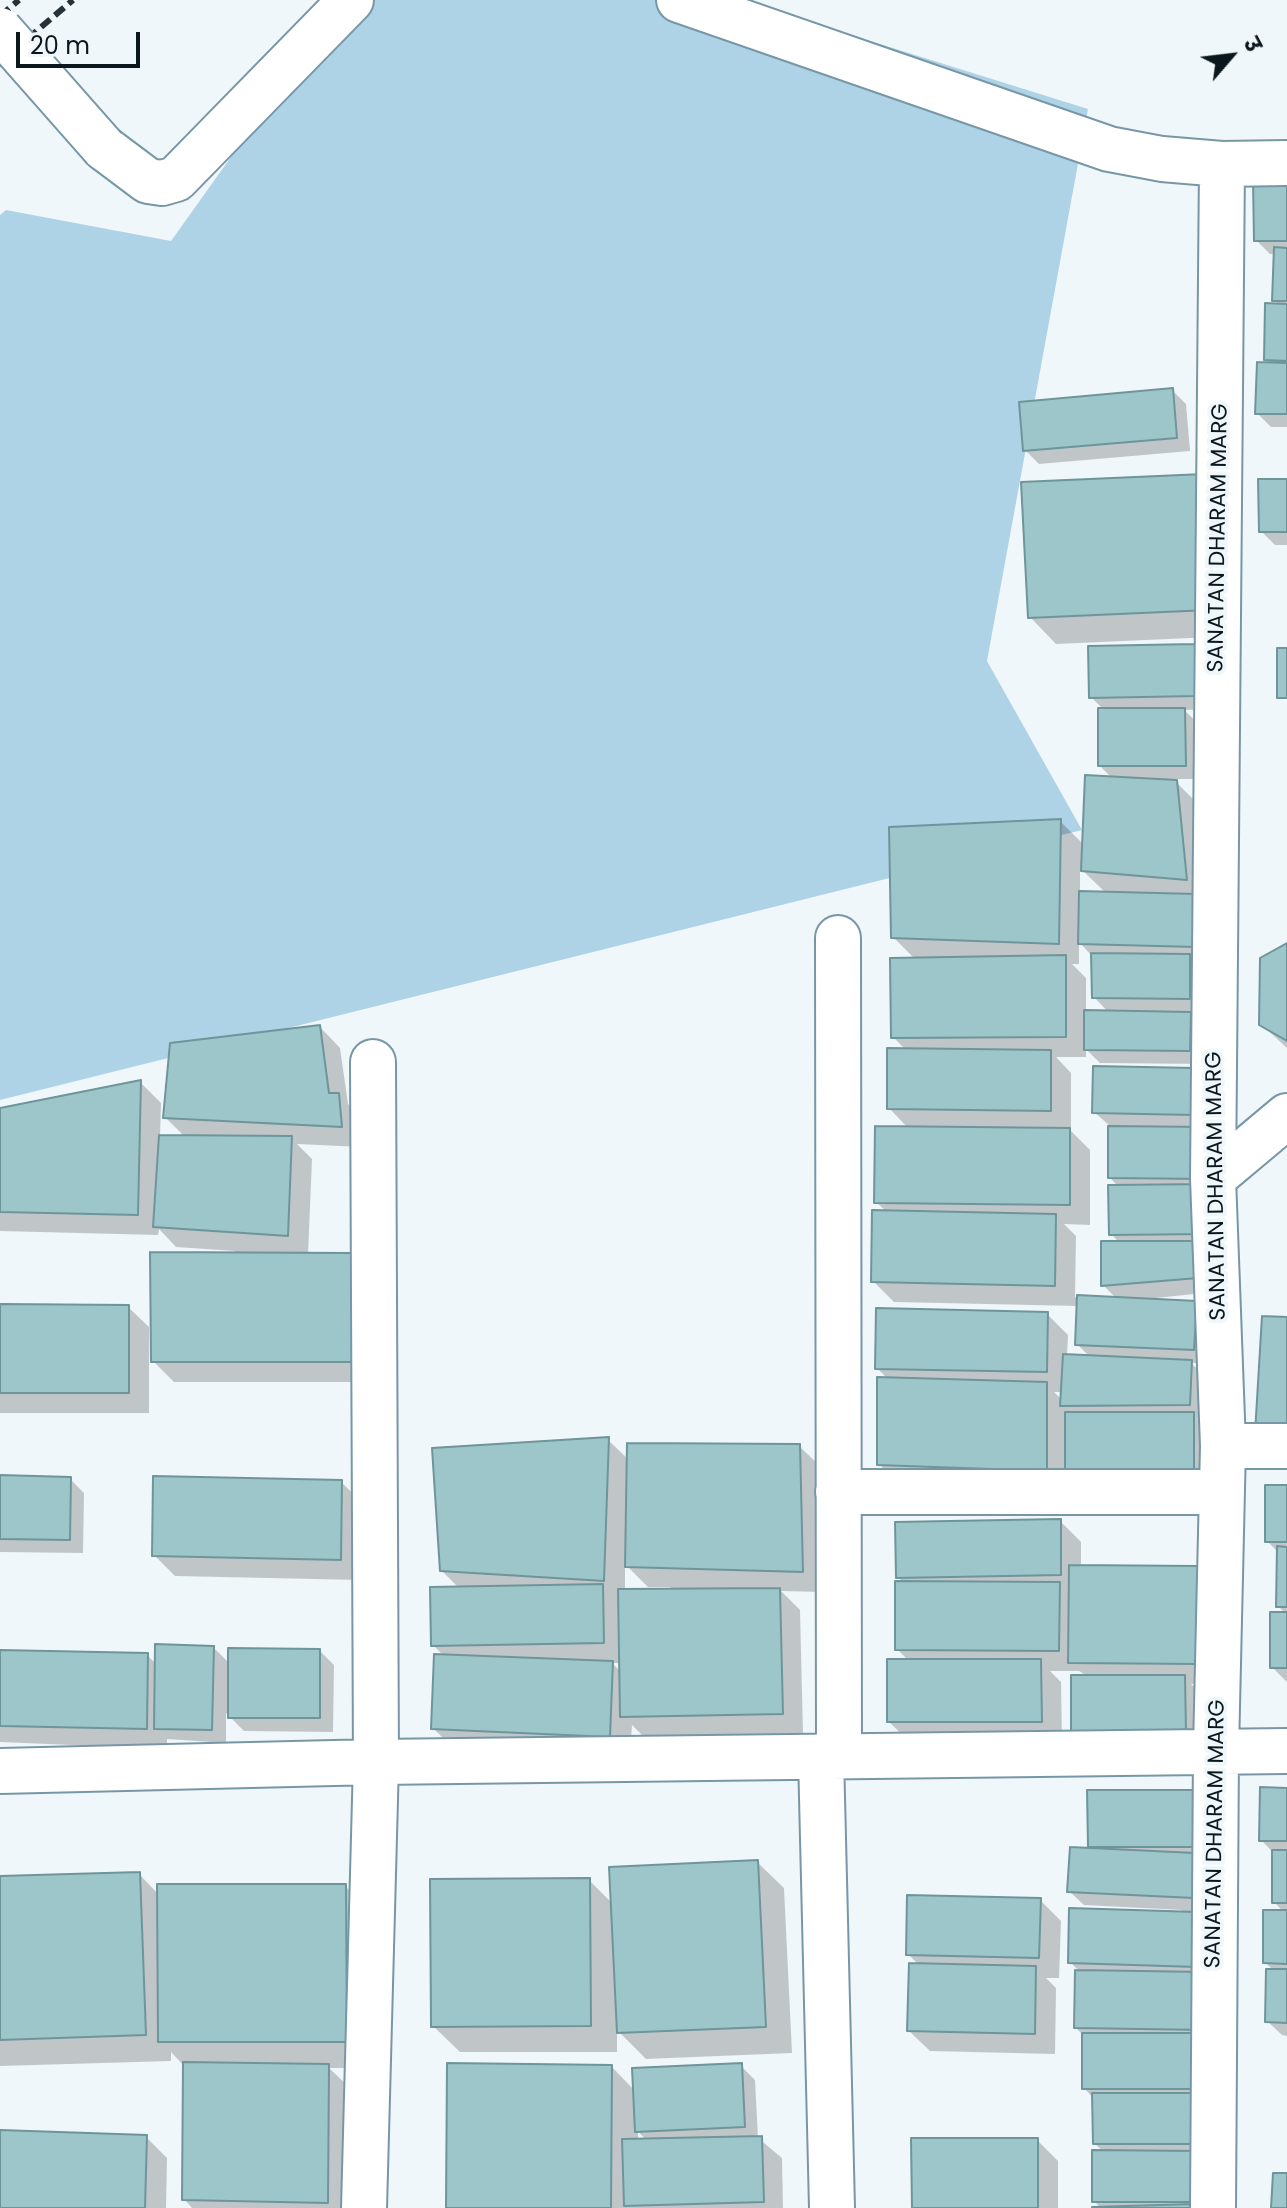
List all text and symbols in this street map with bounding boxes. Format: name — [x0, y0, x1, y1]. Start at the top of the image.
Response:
scale bar — [20, 16, 144, 66]
north arrow — [1191, 16, 1271, 96]
text: 20 m — [30, 29, 90, 62]
text: उ — [1236, 32, 1269, 57]
street label: SANATAN DHARAM MARG — [1203, 403, 1235, 673]
street label: SANATAN DHARAM MARG — [1201, 1051, 1233, 1321]
street label: SANATAN DHARAM MARG — [1200, 1699, 1232, 1969]

